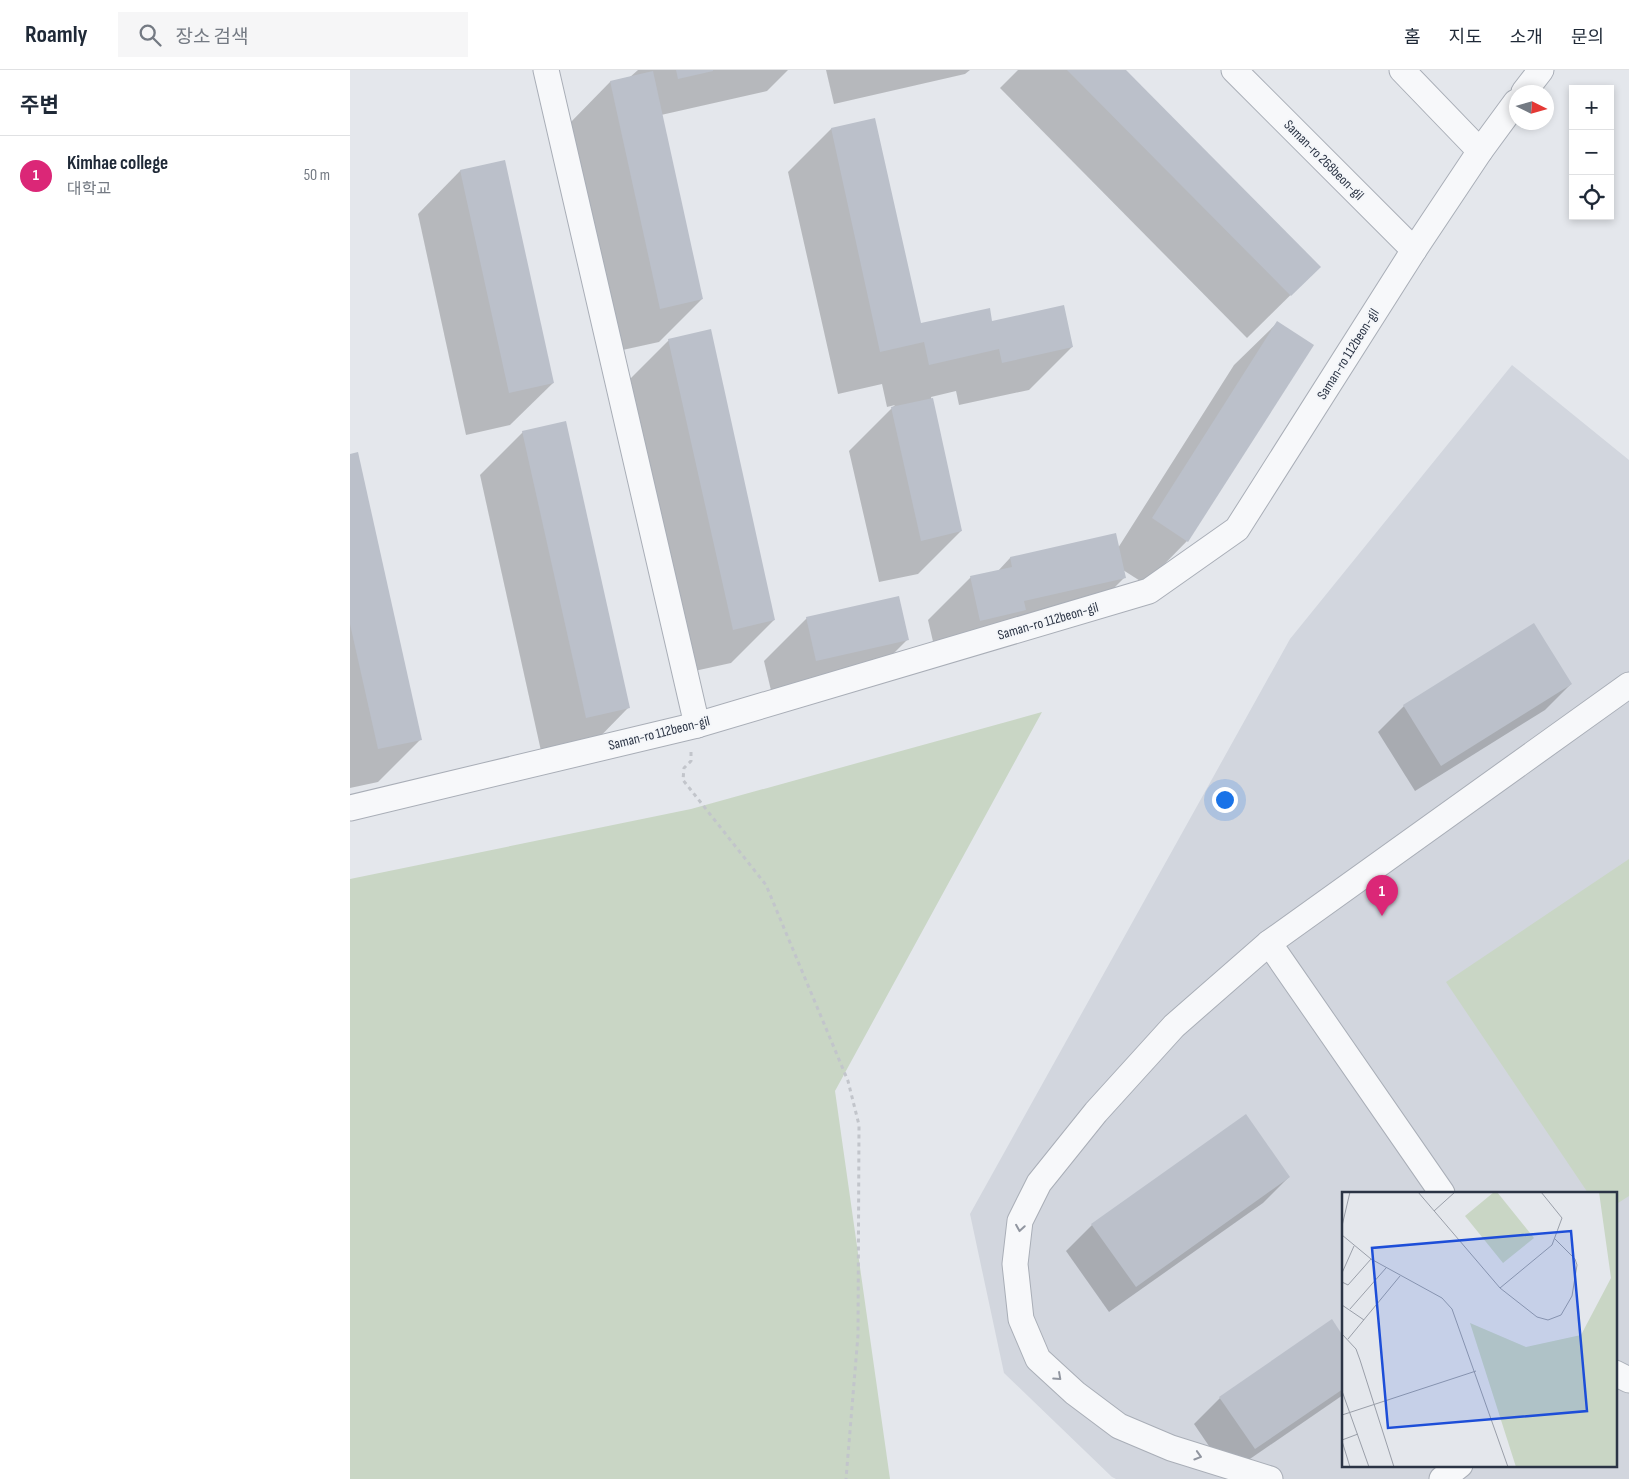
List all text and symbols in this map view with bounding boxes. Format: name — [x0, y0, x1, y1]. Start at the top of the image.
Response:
search box — [118, 12, 468, 57]
text: Roamly — [25, 20, 88, 49]
icon: search — [136, 21, 164, 49]
text: 장소 검색 — [176, 26, 249, 49]
text: 홈 — [1404, 27, 1421, 48]
text: 지도 — [1449, 27, 1482, 48]
text: 소개 — [1510, 27, 1543, 48]
text: 문의 — [1571, 27, 1604, 48]
north arrow — [1509, 85, 1554, 130]
map controls — [1569, 85, 1614, 220]
button: + — [1569, 85, 1614, 130]
text: 주변 — [20, 93, 59, 118]
street label: Saman-ro 268beon-gil — [1280, 116, 1368, 204]
button: − — [1569, 130, 1614, 175]
text: Kimhae college — [67, 152, 168, 175]
text: 1 — [33, 166, 39, 185]
text: 50 m — [304, 166, 330, 185]
button: locate — [1569, 175, 1614, 220]
text: 대학교 — [67, 180, 111, 199]
street label: Saman-ro 112beon-gil — [1313, 305, 1383, 403]
street label: Saman-ro 112beon-gil — [996, 599, 1100, 643]
street label: Saman-ro 112beon-gil — [607, 712, 711, 754]
your location — [1212, 787, 1238, 813]
pin: 1 — [1366, 875, 1398, 916]
inset map — [1342, 1192, 1616, 1466]
one-way arrow — [1015, 1223, 1025, 1232]
one-way arrow — [1052, 1372, 1061, 1381]
one-way arrow — [1193, 1451, 1201, 1461]

